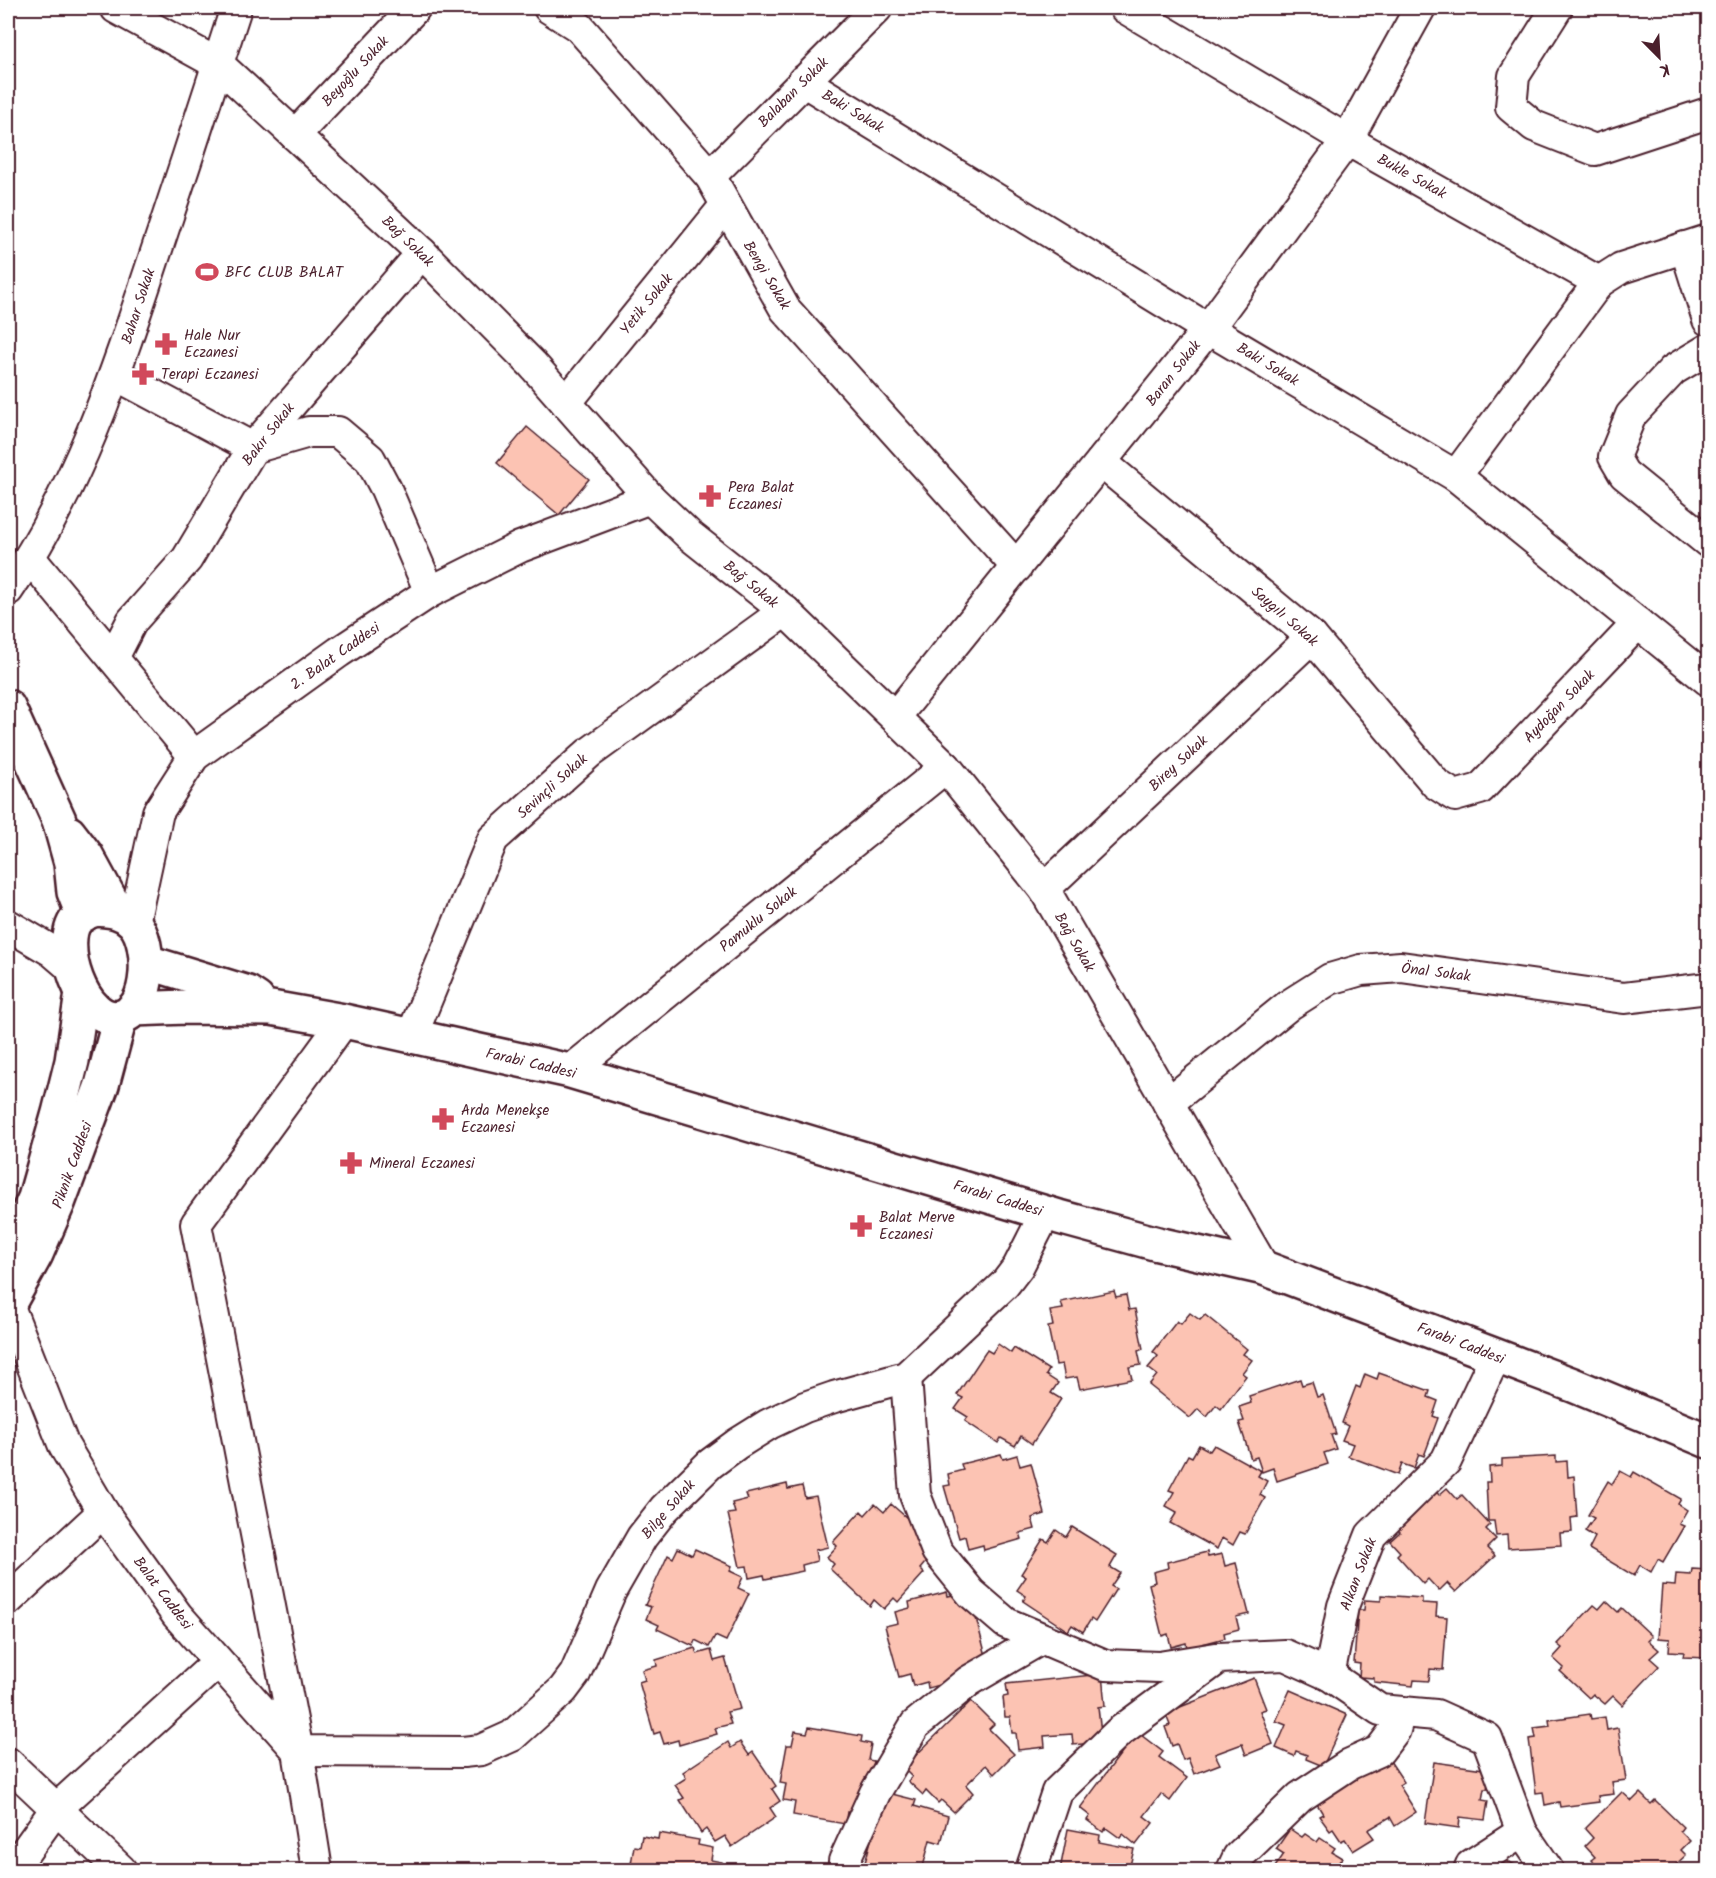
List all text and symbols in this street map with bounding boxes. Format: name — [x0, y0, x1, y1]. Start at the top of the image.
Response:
north arrow — [1629, 27, 1689, 87]
street label: Beyoğlu Sokak — [316, 30, 396, 113]
street label: Balaban Sokak — [753, 51, 835, 134]
text: K — [1655, 56, 1674, 83]
street label: Baki Sokak — [817, 84, 889, 140]
street label: Bukle Sokak — [1372, 148, 1451, 206]
street label: Bağ Sokak — [375, 210, 440, 274]
street label: Bengi Sokak — [736, 236, 797, 315]
sports icon: BFC CLUB BALAT — [194, 259, 220, 285]
place label: BFC CLUB BALAT — [225, 261, 345, 285]
street label: Bahar Sokak — [115, 264, 163, 347]
street label: Yetik Sokak — [614, 268, 680, 341]
place label: Hale Nur Eczanesi — [184, 324, 241, 365]
pharmacy icon: Hale Nur Eczanesi — [153, 331, 179, 357]
street label: Baran Sokak — [1140, 335, 1208, 412]
street label: Baki Sokak — [1232, 337, 1304, 393]
pharmacy icon: Terapi Eczanesi — [130, 361, 156, 387]
place label: Terapi Eczanesi — [161, 363, 260, 387]
street label: Bakır Sokak — [236, 397, 302, 471]
place label: Pera Balat Eczanesi — [728, 476, 794, 517]
pharmacy icon: Pera Balat Eczanesi — [697, 483, 723, 509]
street label: Bağ Sokak — [717, 555, 784, 615]
street label: Saygılı Sokak — [1245, 581, 1324, 654]
street label: 2. Balat Caddesi — [286, 616, 387, 697]
street label: Aydoğan Sokak — [1518, 664, 1602, 749]
street label: Birey Sokak — [1144, 729, 1215, 798]
street label: Sevinçli Sokak — [512, 748, 594, 825]
street label: Pamuklu Sokak — [714, 880, 804, 959]
street label: Bağ Sokak — [1047, 908, 1101, 978]
street label: Önal Sokak — [1400, 957, 1473, 989]
street label: Farabi Caddesi — [483, 1042, 580, 1086]
place label: Arda Menekşe Eczanesi — [461, 1099, 549, 1140]
pharmacy icon: Arda Menekşe Eczanesi — [430, 1106, 456, 1132]
street label: Piknik Caddesi — [46, 1117, 100, 1212]
pharmacy icon: Mineral Eczanesi — [338, 1150, 364, 1176]
place label: Mineral Eczanesi — [369, 1152, 476, 1176]
street label: Farabi Caddesi — [950, 1174, 1047, 1224]
place label: Balat Merve Eczanesi — [879, 1206, 955, 1247]
pharmacy icon: Balat Merve Eczanesi — [848, 1213, 874, 1239]
street label: Farabi Caddesi — [1413, 1316, 1509, 1372]
street label: Bilge Sokak — [636, 1474, 702, 1545]
street label: Alkan Sokak — [1334, 1533, 1384, 1614]
street label: Balat Caddesi — [126, 1552, 199, 1637]

